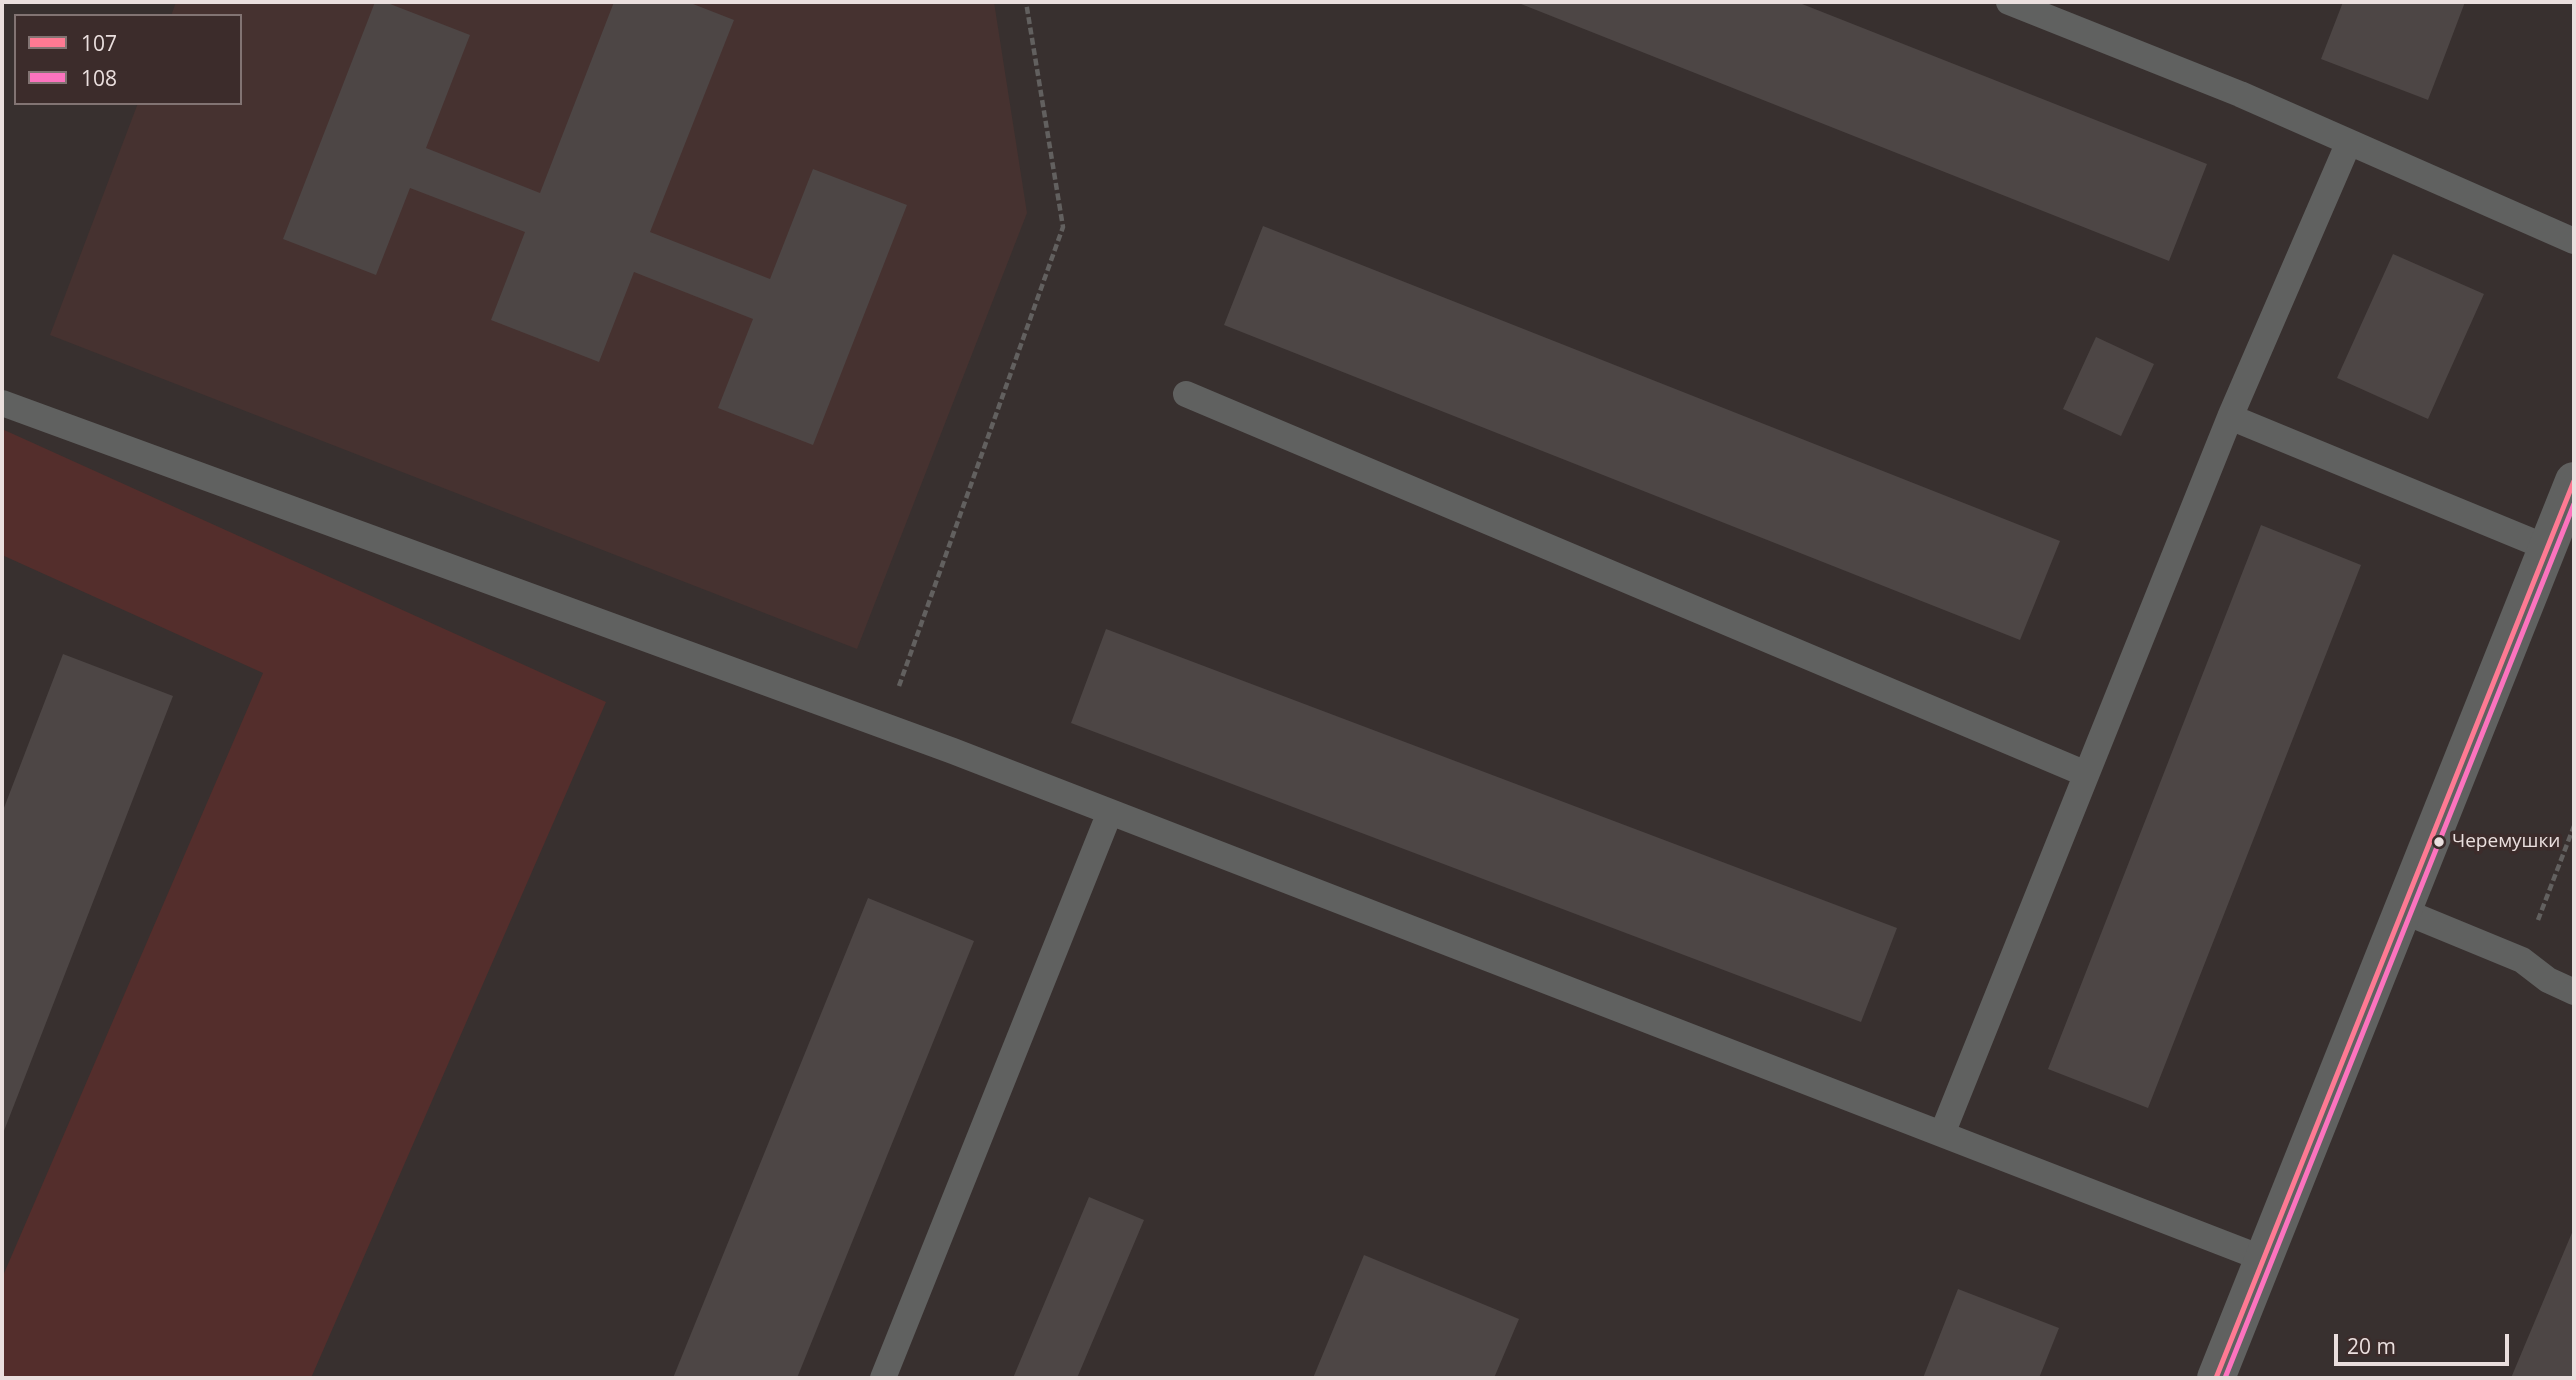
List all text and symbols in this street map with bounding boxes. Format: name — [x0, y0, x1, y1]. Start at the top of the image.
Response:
legend — [14, 14, 242, 105]
text: 107 — [81, 29, 117, 57]
text: 108 — [81, 64, 117, 92]
place label: Черемушки — [2452, 831, 2560, 853]
marker: Черемушки — [2432, 835, 2446, 849]
scale bar — [2338, 1320, 2513, 1364]
text: 20 m — [2347, 1332, 2396, 1360]

